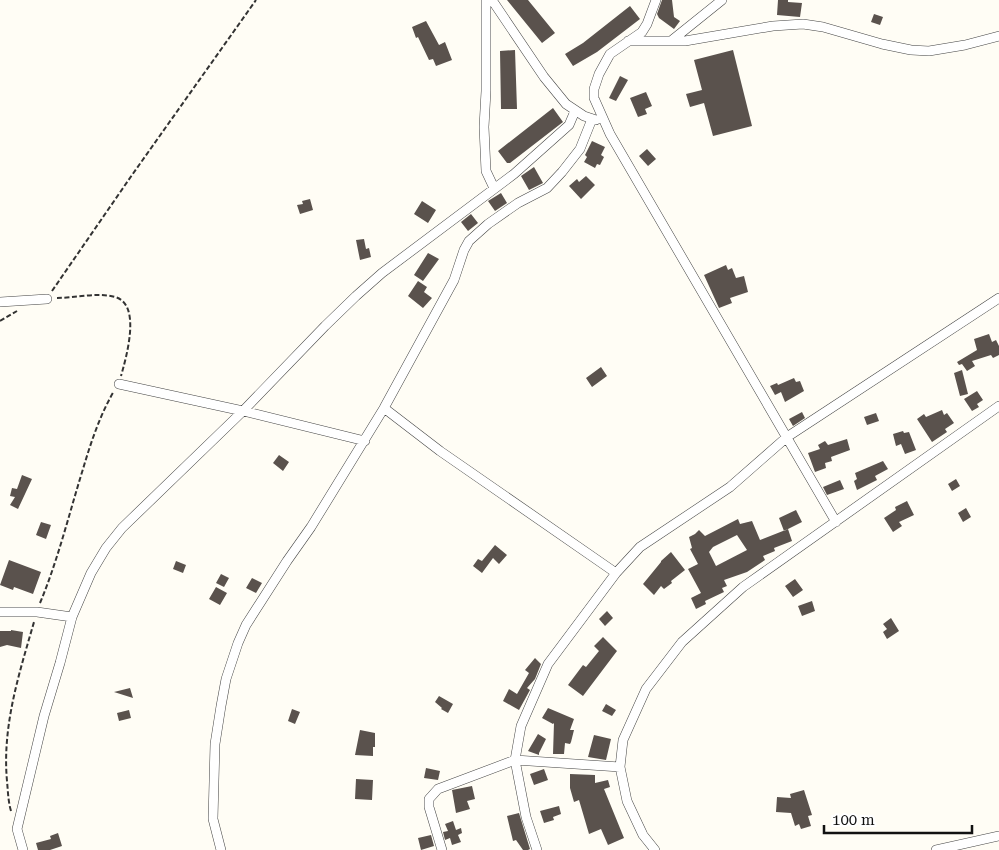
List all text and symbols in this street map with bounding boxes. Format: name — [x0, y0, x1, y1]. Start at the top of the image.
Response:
scale bar — [824, 802, 972, 834]
text: 100 m — [832, 811, 875, 829]

